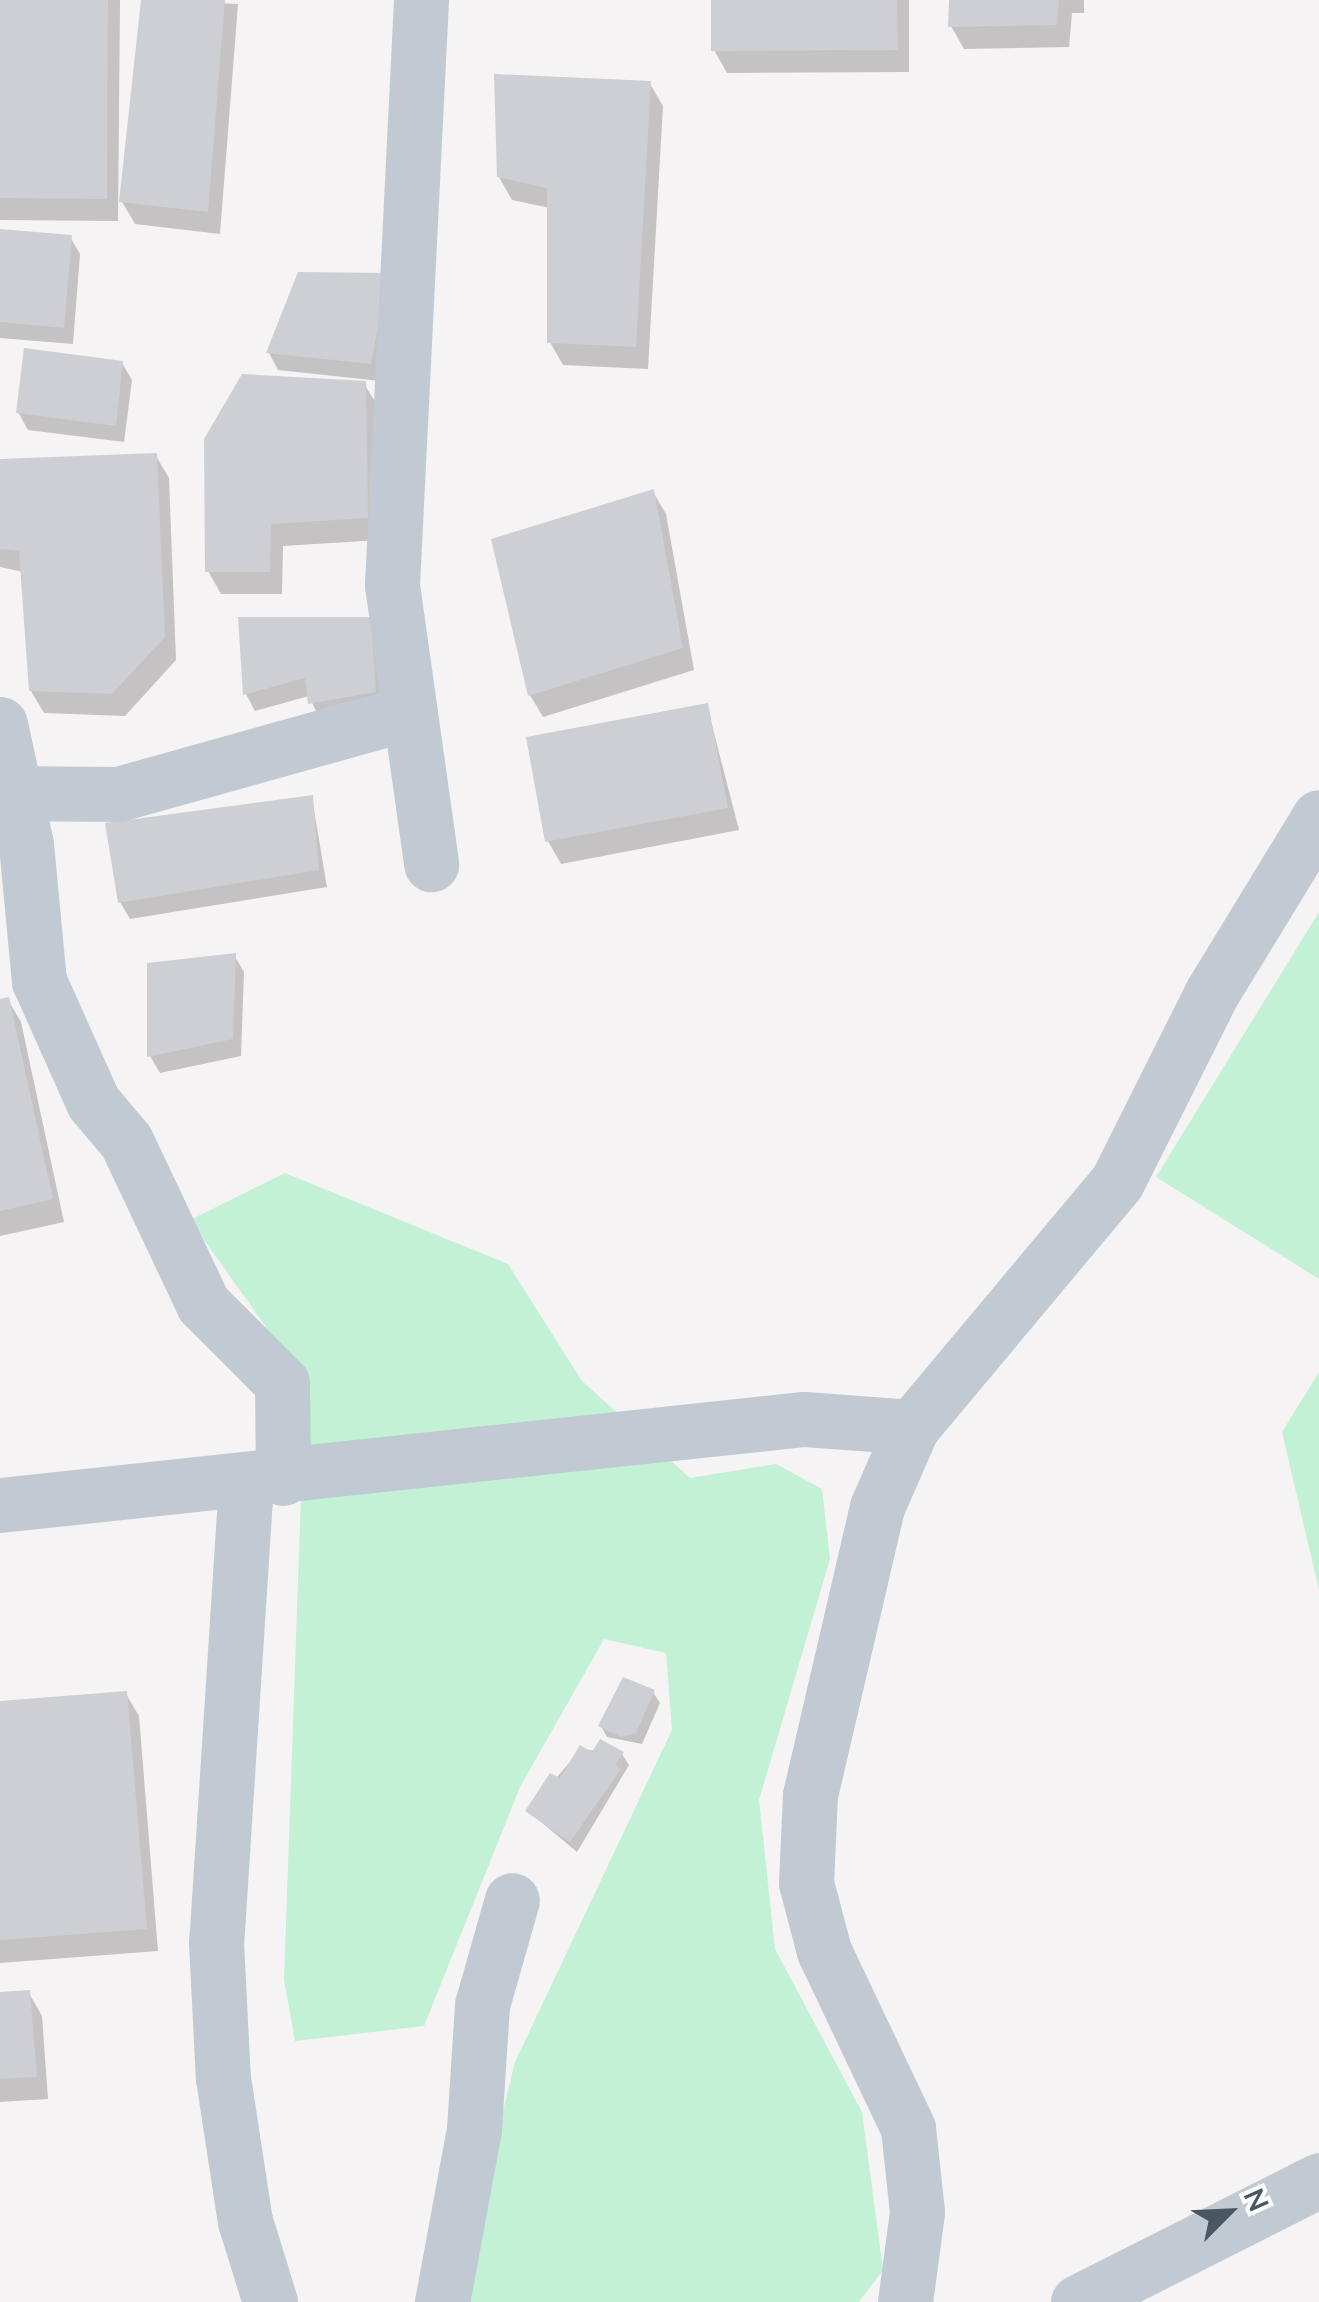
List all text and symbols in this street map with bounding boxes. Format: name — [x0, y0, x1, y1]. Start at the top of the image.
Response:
north arrow — [1179, 2162, 1279, 2262]
text: N — [1237, 2183, 1277, 2216]

